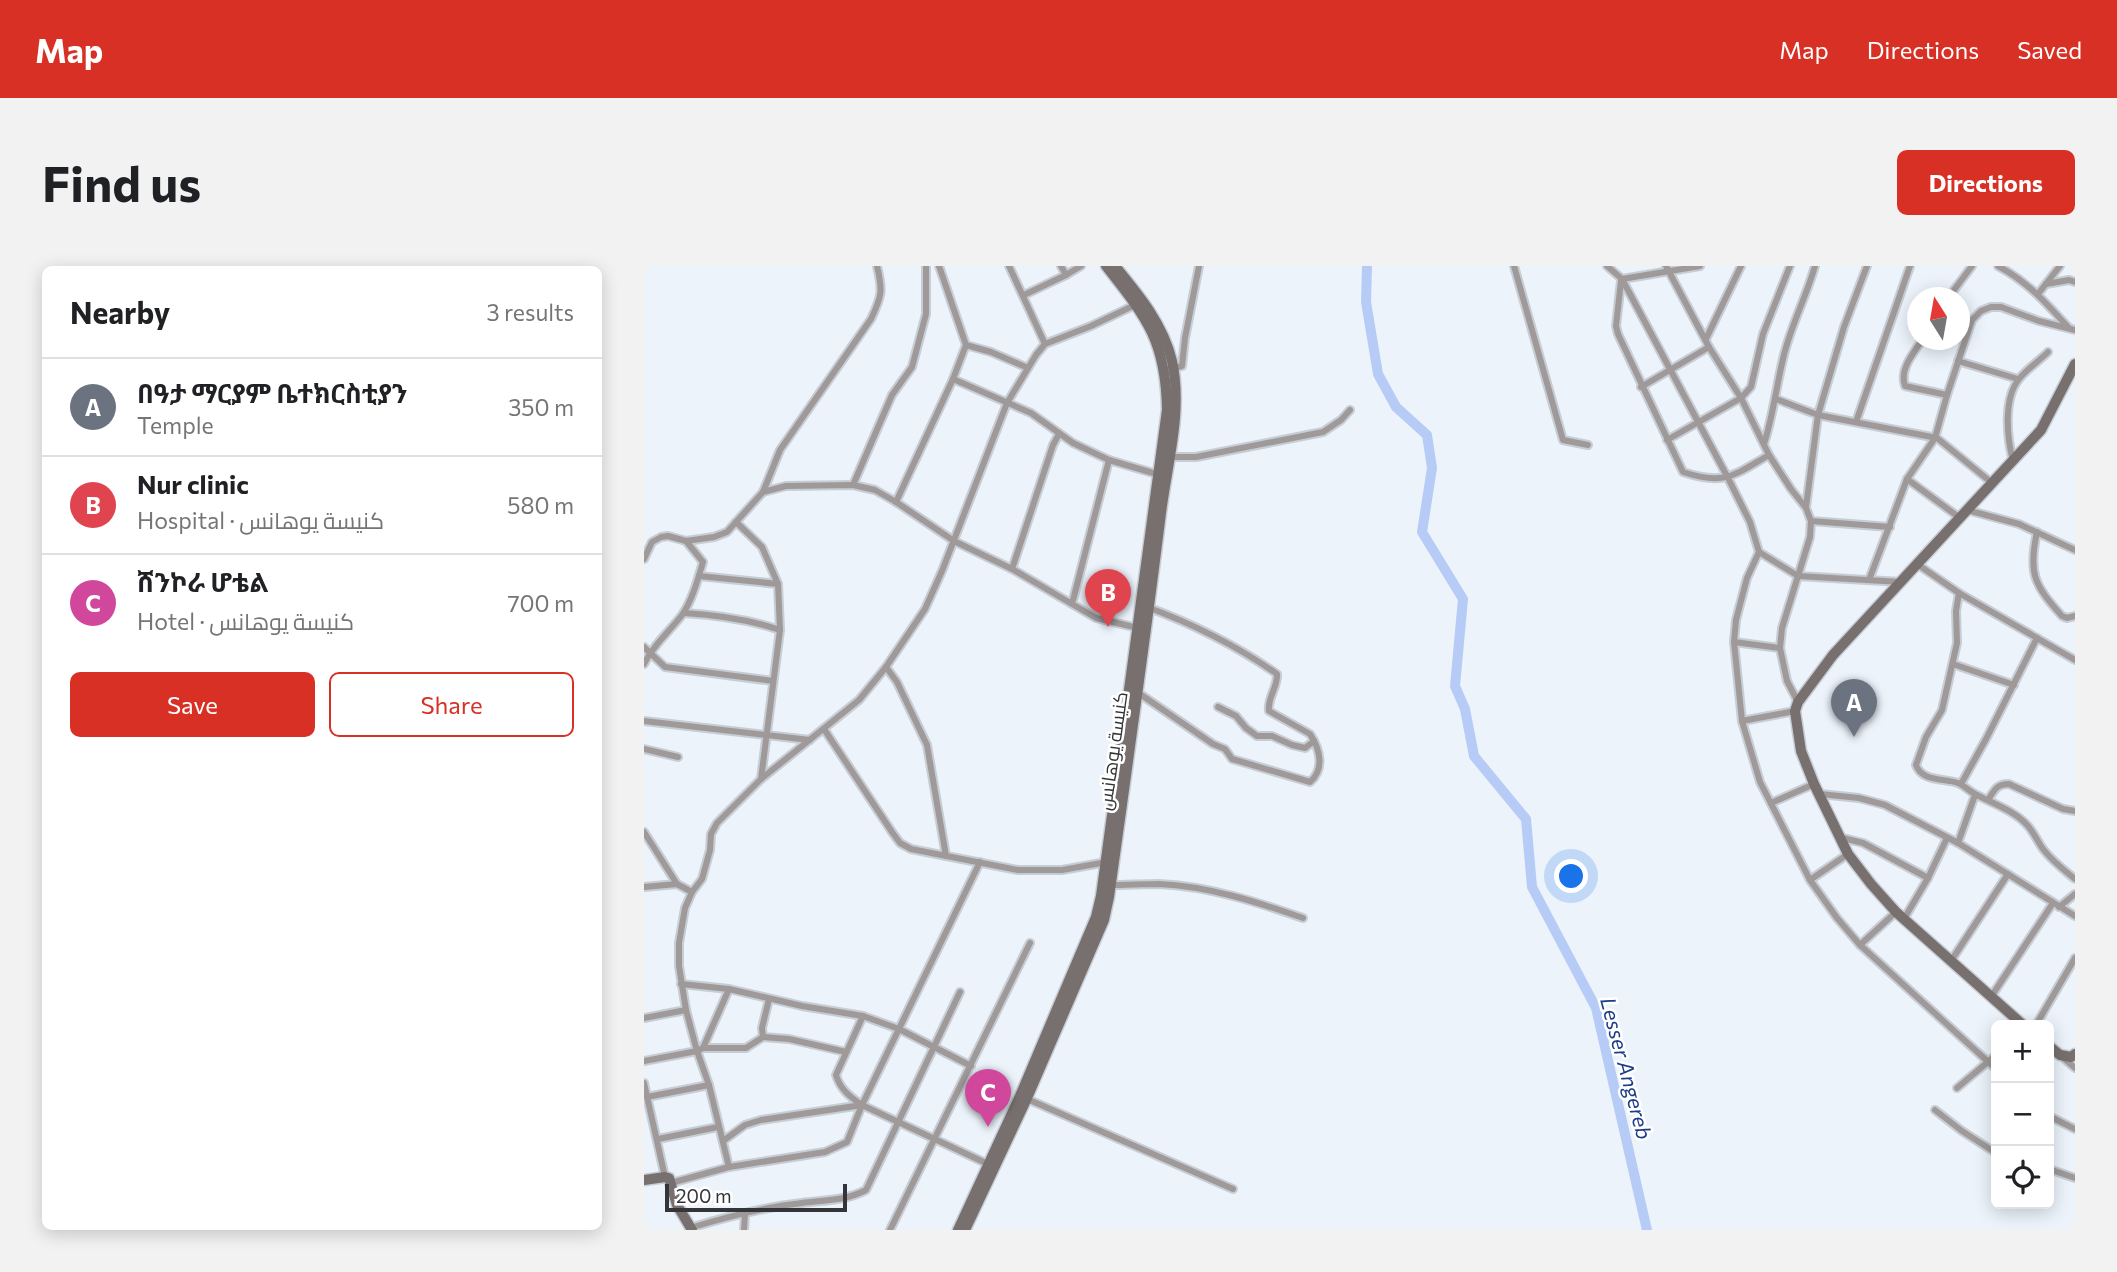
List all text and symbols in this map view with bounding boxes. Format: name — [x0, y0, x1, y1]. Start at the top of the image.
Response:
text: Map — [35, 29, 103, 70]
text: Map — [1779, 35, 1829, 64]
text: Directions — [1867, 35, 1979, 64]
text: Saved — [2017, 35, 2082, 64]
button: Directions — [1897, 150, 2075, 215]
text: Find us — [42, 152, 201, 212]
north arrow — [1907, 287, 1970, 350]
text: Nearby — [70, 293, 170, 330]
text: 3 results — [487, 298, 574, 326]
text: በዓታ ማርያም ቤተክርስቲያን — [137, 377, 407, 408]
text: A — [85, 393, 101, 421]
text: 350 m — [508, 393, 574, 421]
text: Temple — [137, 411, 214, 439]
text: Nur clinic — [137, 468, 249, 499]
text: B — [85, 491, 101, 519]
text: 580 m — [507, 491, 574, 519]
text: Hospital · كنيسة يوهانس — [137, 506, 384, 534]
text: ሸንኮራ ሆቴል — [137, 566, 268, 597]
pin: B — [1085, 569, 1131, 627]
text: C — [85, 589, 101, 617]
text: 700 m — [507, 589, 574, 617]
text: Hotel · كنيسة يوهانس — [137, 607, 354, 635]
button: Save — [70, 672, 315, 737]
button: Share — [329, 672, 574, 737]
pin: A — [1831, 679, 1877, 737]
street label: كنيسة يوهانس — [1092, 690, 1133, 812]
your location — [1554, 859, 1588, 893]
water label: Lesser Angereb — [1596, 994, 1658, 1142]
map controls — [1991, 1020, 2054, 1209]
button: + — [1991, 1020, 2054, 1083]
pin: C — [965, 1069, 1011, 1127]
button: − — [1991, 1083, 2054, 1146]
button: locate — [1991, 1146, 2054, 1209]
scale bar — [665, 1181, 847, 1213]
text: 200 m — [676, 1184, 732, 1207]

